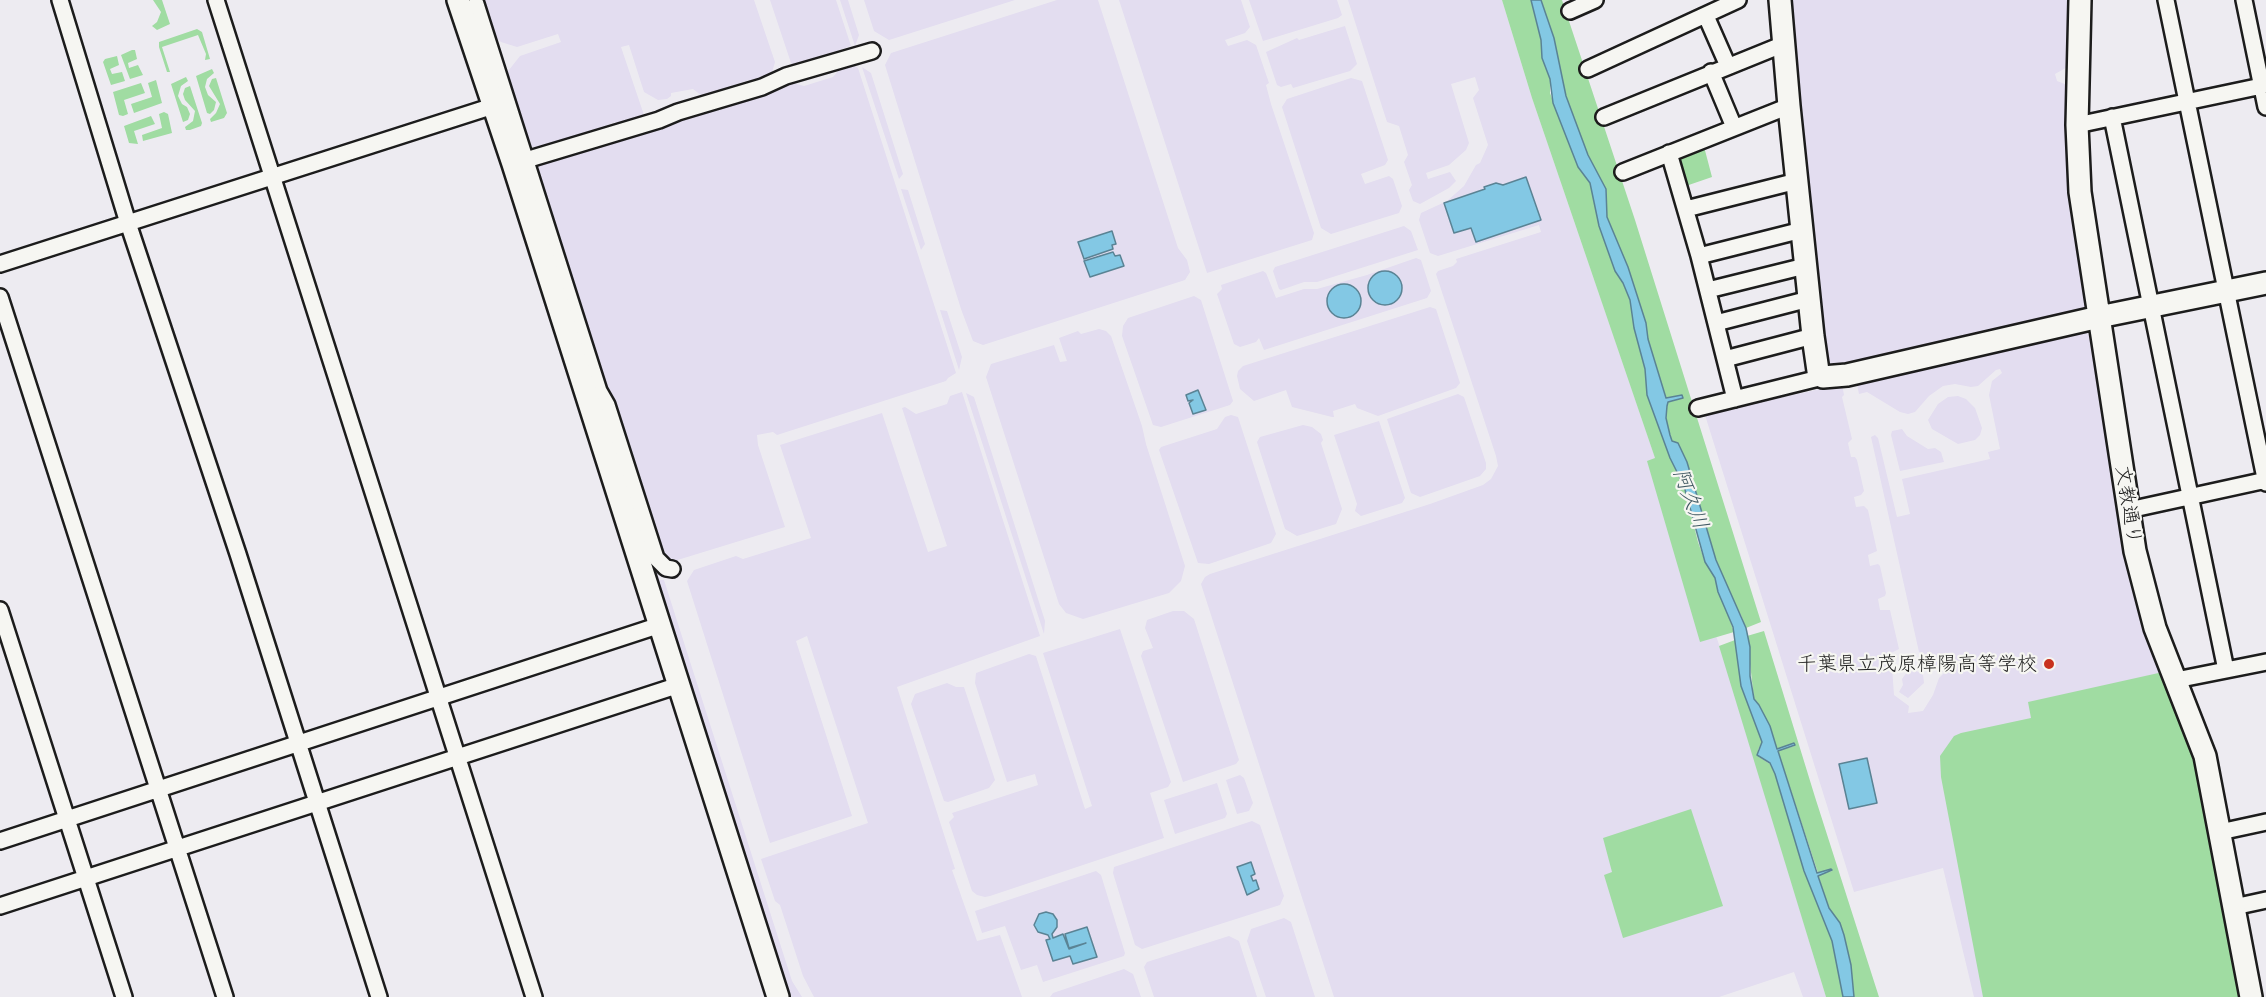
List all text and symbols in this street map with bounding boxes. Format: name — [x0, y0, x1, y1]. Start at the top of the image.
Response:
street label: 文教通り — [2110, 464, 2146, 546]
water label: 阿久川 — [1667, 465, 1713, 533]
place label: 千葉県立茂原樟陽高等学校 — [1797, 652, 2037, 676]
marker: 千葉県立茂原樟陽高等学校 — [2042, 657, 2056, 671]

